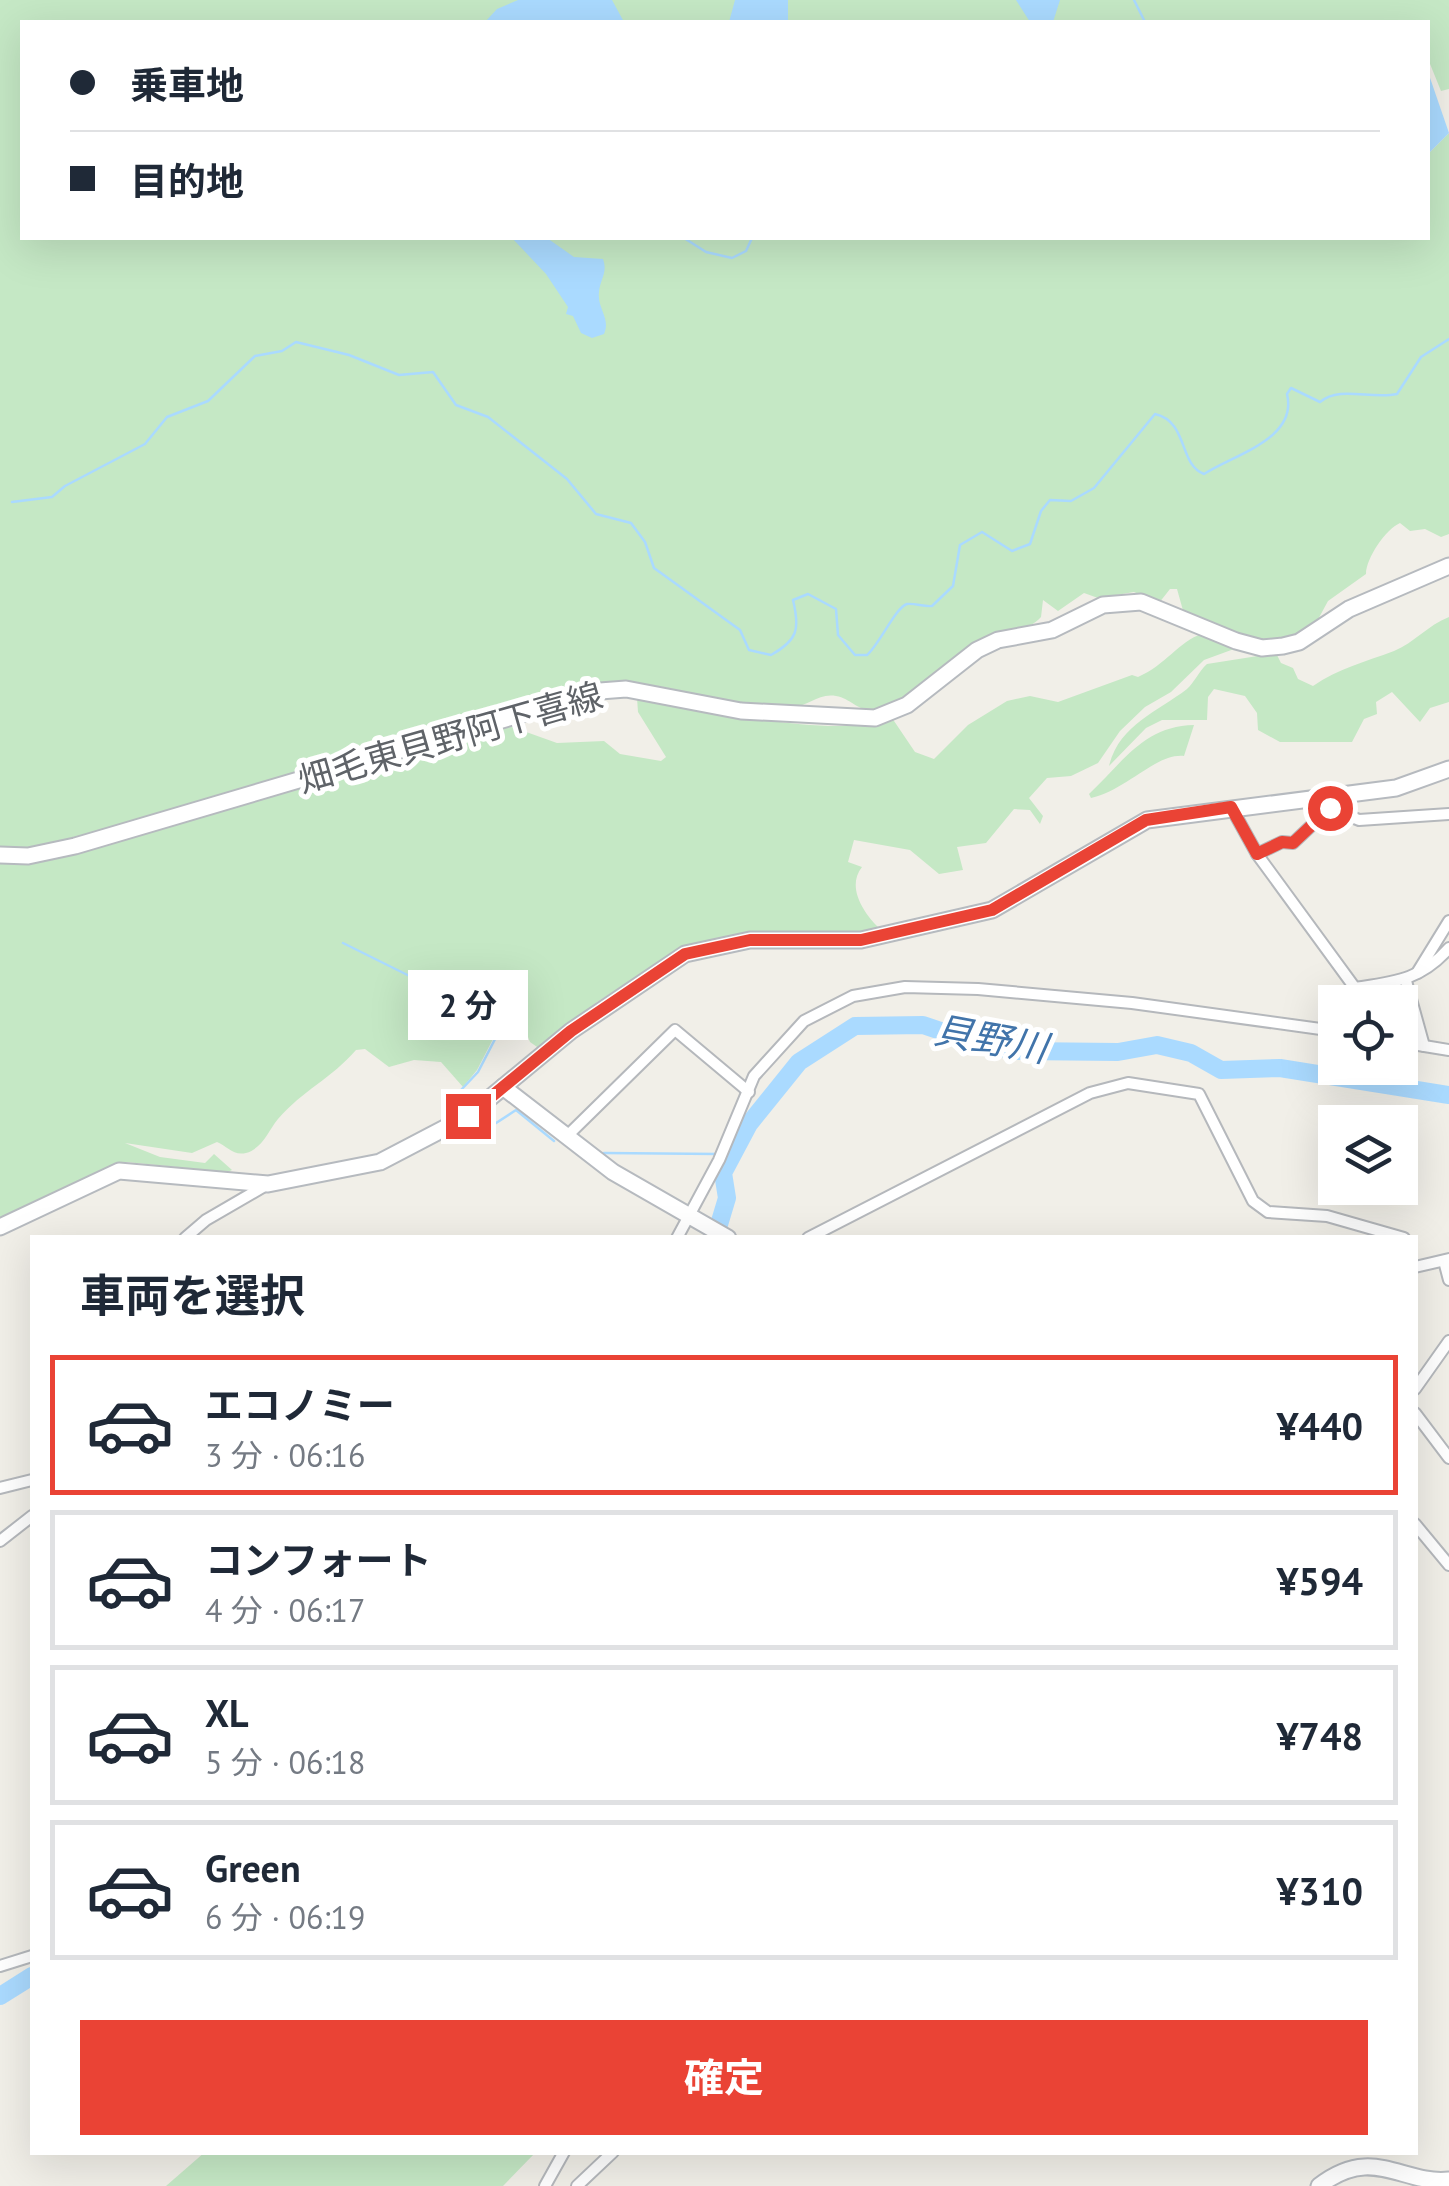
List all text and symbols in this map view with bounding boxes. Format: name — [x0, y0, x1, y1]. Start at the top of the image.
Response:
text: 乗車地 — [130, 60, 244, 109]
text: 目的地 — [130, 156, 244, 205]
street label: 畑毛東貝野阿下喜線 — [292, 671, 608, 803]
route start — [1308, 786, 1353, 831]
callout: 2 分 — [408, 971, 528, 1041]
text: 2 分 — [439, 984, 497, 1026]
map controls — [1318, 985, 1418, 1205]
button: locate — [1318, 985, 1418, 1085]
water label: 貝野川 — [931, 1004, 1055, 1073]
route end — [446, 1094, 491, 1139]
button: layers — [1318, 1105, 1418, 1205]
text: 車両を選択 — [80, 1266, 305, 1324]
icon: car — [85, 1380, 175, 1470]
text: エコノミー — [205, 1380, 395, 1429]
text: ¥440 — [1277, 1401, 1363, 1450]
text: 3 分 · 06:16 — [205, 1434, 365, 1476]
icon: car — [85, 1535, 175, 1625]
text: コンフォート — [205, 1535, 432, 1584]
text: ¥594 — [1277, 1556, 1363, 1605]
text: 4 分 · 06:17 — [205, 1589, 365, 1631]
text: XL — [205, 1688, 249, 1737]
icon: car — [85, 1690, 175, 1780]
text: ¥748 — [1277, 1711, 1363, 1760]
text: 5 分 · 06:18 — [205, 1741, 365, 1783]
text: Green — [205, 1843, 301, 1892]
icon: car — [85, 1845, 175, 1935]
text: ¥310 — [1277, 1866, 1363, 1915]
text: 6 分 · 06:19 — [205, 1896, 365, 1938]
button: 確定 — [80, 2020, 1368, 2135]

